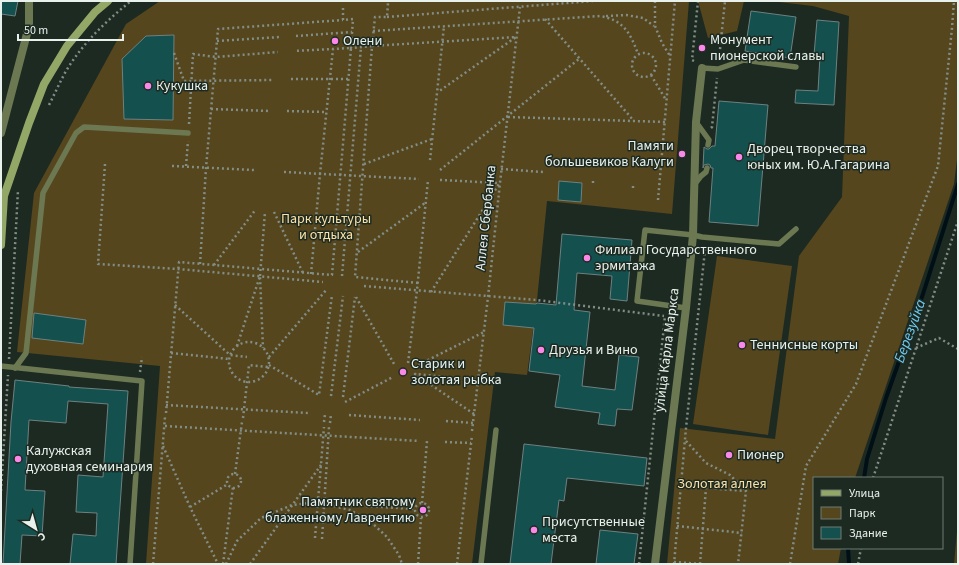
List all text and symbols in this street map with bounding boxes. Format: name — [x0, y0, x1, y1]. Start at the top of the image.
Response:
scale bar — [18, 16, 123, 42]
text: 50 m — [24, 22, 48, 39]
place label: Монумент пионерской славы — [710, 30, 825, 66]
place label: Олени — [343, 31, 382, 51]
marker: Олени — [330, 36, 340, 46]
marker: Монумент пионерской славы — [697, 43, 707, 53]
place label: Кукушка — [156, 76, 208, 96]
marker: Кукушка — [143, 81, 153, 91]
place label: Памяти большевиков Калуги — [545, 136, 674, 172]
place label: Дворец творчества юных им. Ю.А.Гагарина — [747, 139, 890, 175]
marker: Памяти большевиков Калуги — [677, 149, 687, 159]
marker: Дворец творчества юных им. Ю.А.Гагарина — [734, 152, 744, 162]
street label: Аллея Сбербанка — [471, 164, 501, 272]
park label: Парк культуры и отдыха — [281, 209, 371, 245]
place label: Филиал Государственного эрмитажа — [595, 240, 757, 276]
marker: Филиал Государственного эрмитажа — [582, 253, 592, 263]
street label: улица Карла Маркса — [649, 287, 685, 413]
water label: Березуйка — [889, 296, 931, 366]
place label: Теннисные корты — [750, 335, 858, 355]
place label: Друзья и Вино — [549, 340, 638, 360]
marker: Теннисные корты — [737, 340, 747, 350]
marker: Друзья и Вино — [536, 345, 546, 355]
place label: Старик и золотая рыбка — [411, 354, 502, 390]
marker: Старик и золотая рыбка — [398, 367, 408, 377]
place label: Калужская духовная семинария — [26, 441, 153, 477]
place label: Пионер — [737, 445, 784, 465]
marker: Пионер — [724, 450, 734, 460]
marker: Калужская духовная семинария — [13, 454, 23, 464]
park label: Золотая аллея — [677, 474, 767, 494]
legend — [813, 477, 943, 549]
text: Улица — [849, 485, 880, 502]
place label: Памятник святому блаженному Лаврентию — [265, 492, 415, 528]
marker: Памятник святому блаженному Лаврентию — [418, 505, 428, 515]
text: Парк — [849, 505, 875, 522]
north arrow — [16, 509, 56, 549]
place label: Присутственные места — [542, 512, 645, 548]
marker: Присутственные места — [529, 525, 539, 535]
text: Здание — [849, 525, 888, 542]
text: С — [34, 529, 49, 545]

